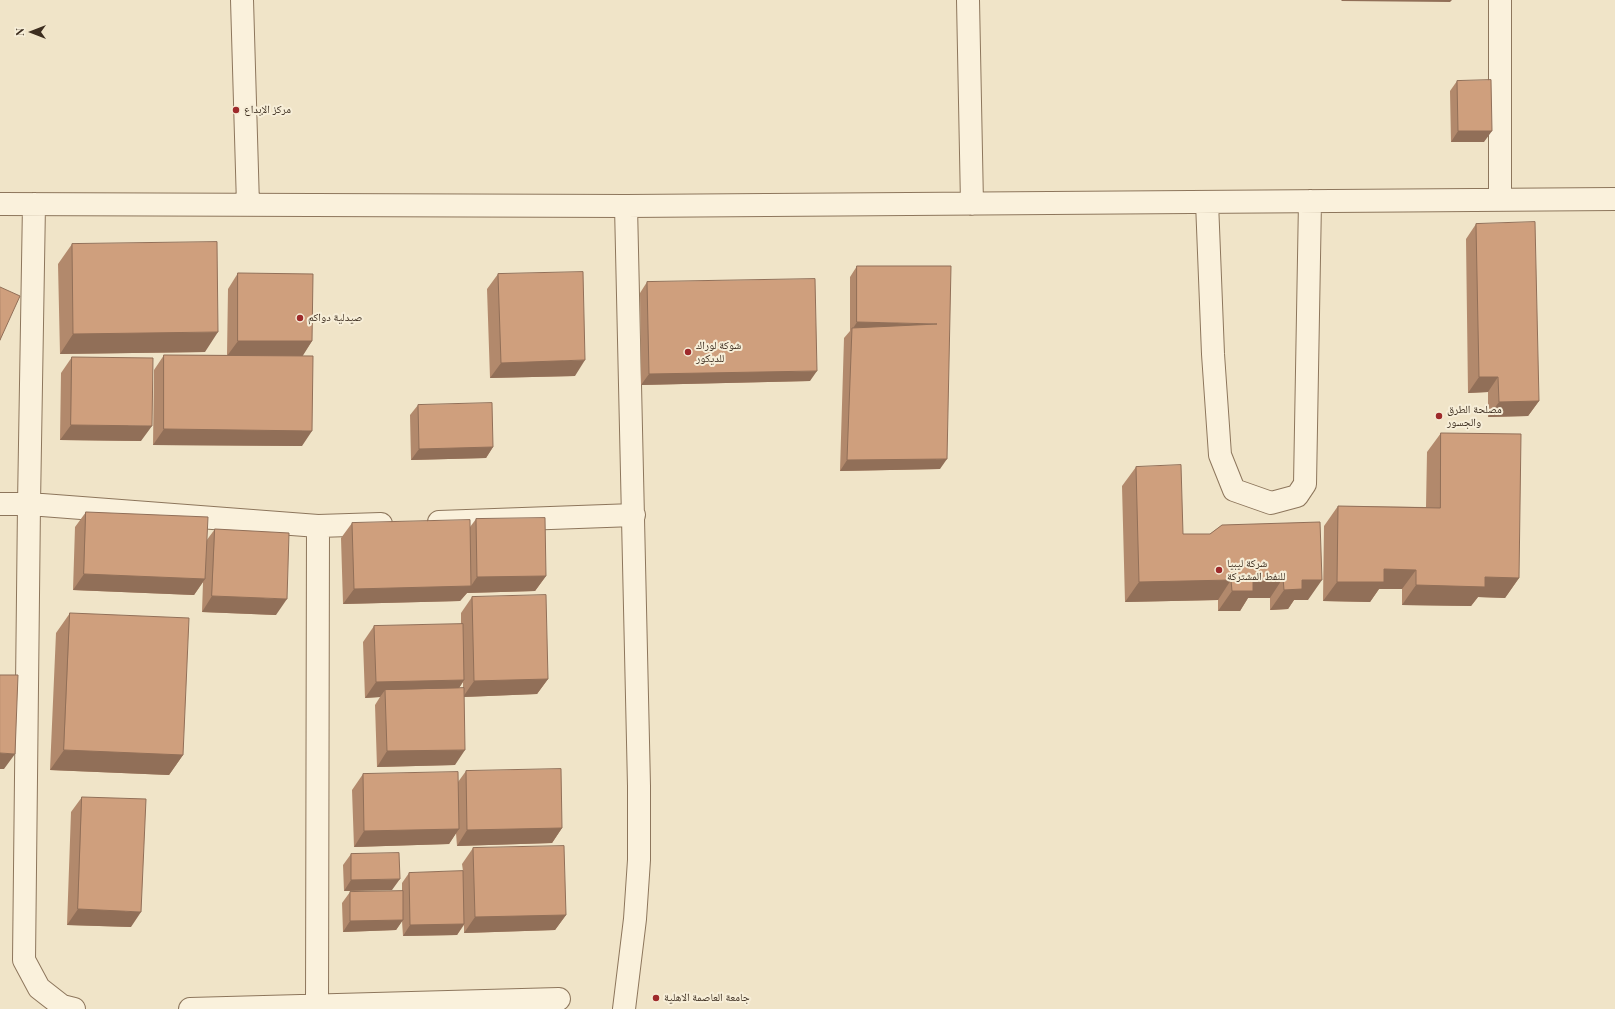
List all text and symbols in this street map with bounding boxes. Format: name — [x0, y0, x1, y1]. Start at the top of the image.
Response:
north arrow — [12, 12, 52, 52]
text: N — [12, 28, 27, 36]
place label: مركز الإبداع — [244, 103, 291, 117]
marker: مركز الإبداع — [231, 105, 241, 115]
place label: صيدلية دواكم — [308, 311, 363, 325]
marker: صيدلية دواكم — [295, 313, 305, 323]
place label: شوكة لوراك للديكور — [696, 339, 741, 365]
marker: شوكة لوراك للديكور — [683, 347, 693, 357]
place label: مصلحة الطرق والجسور — [1447, 403, 1502, 429]
marker: مصلحة الطرق والجسور — [1434, 411, 1444, 421]
place label: شركة ليبيا للنفط المشتركة — [1227, 557, 1285, 583]
marker: شركة ليبيا للنفط المشتركة — [1214, 565, 1224, 575]
place label: جامعة العاصمة الاهلية — [664, 991, 750, 1005]
marker: جامعة العاصمة الاهلية — [651, 993, 661, 1003]

